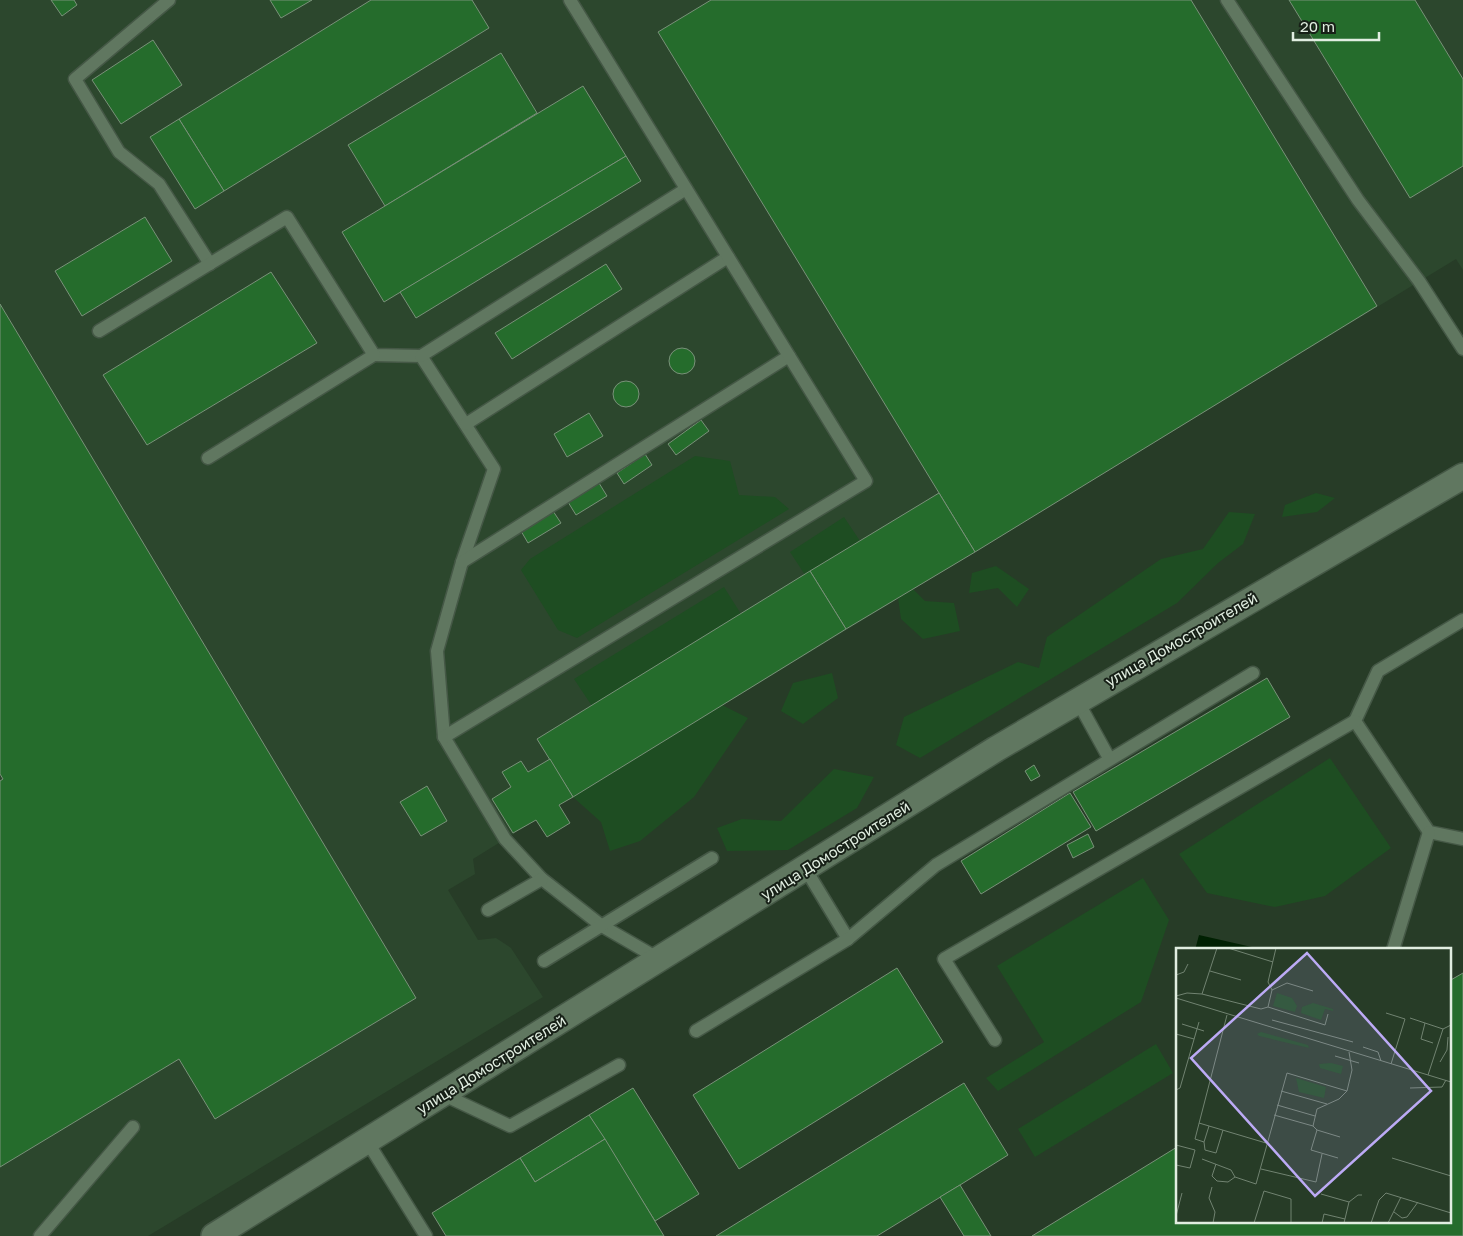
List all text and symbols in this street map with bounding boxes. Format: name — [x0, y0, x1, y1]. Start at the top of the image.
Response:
scale bar — [1293, 10, 1379, 42]
text: 20 m — [1300, 17, 1335, 35]
street label: улица Домостроителей — [1102, 588, 1260, 690]
street label: улица Домостроителей — [757, 797, 913, 903]
inset map — [1176, 948, 1450, 1224]
street label: улица Домостроителей — [413, 1011, 569, 1117]

